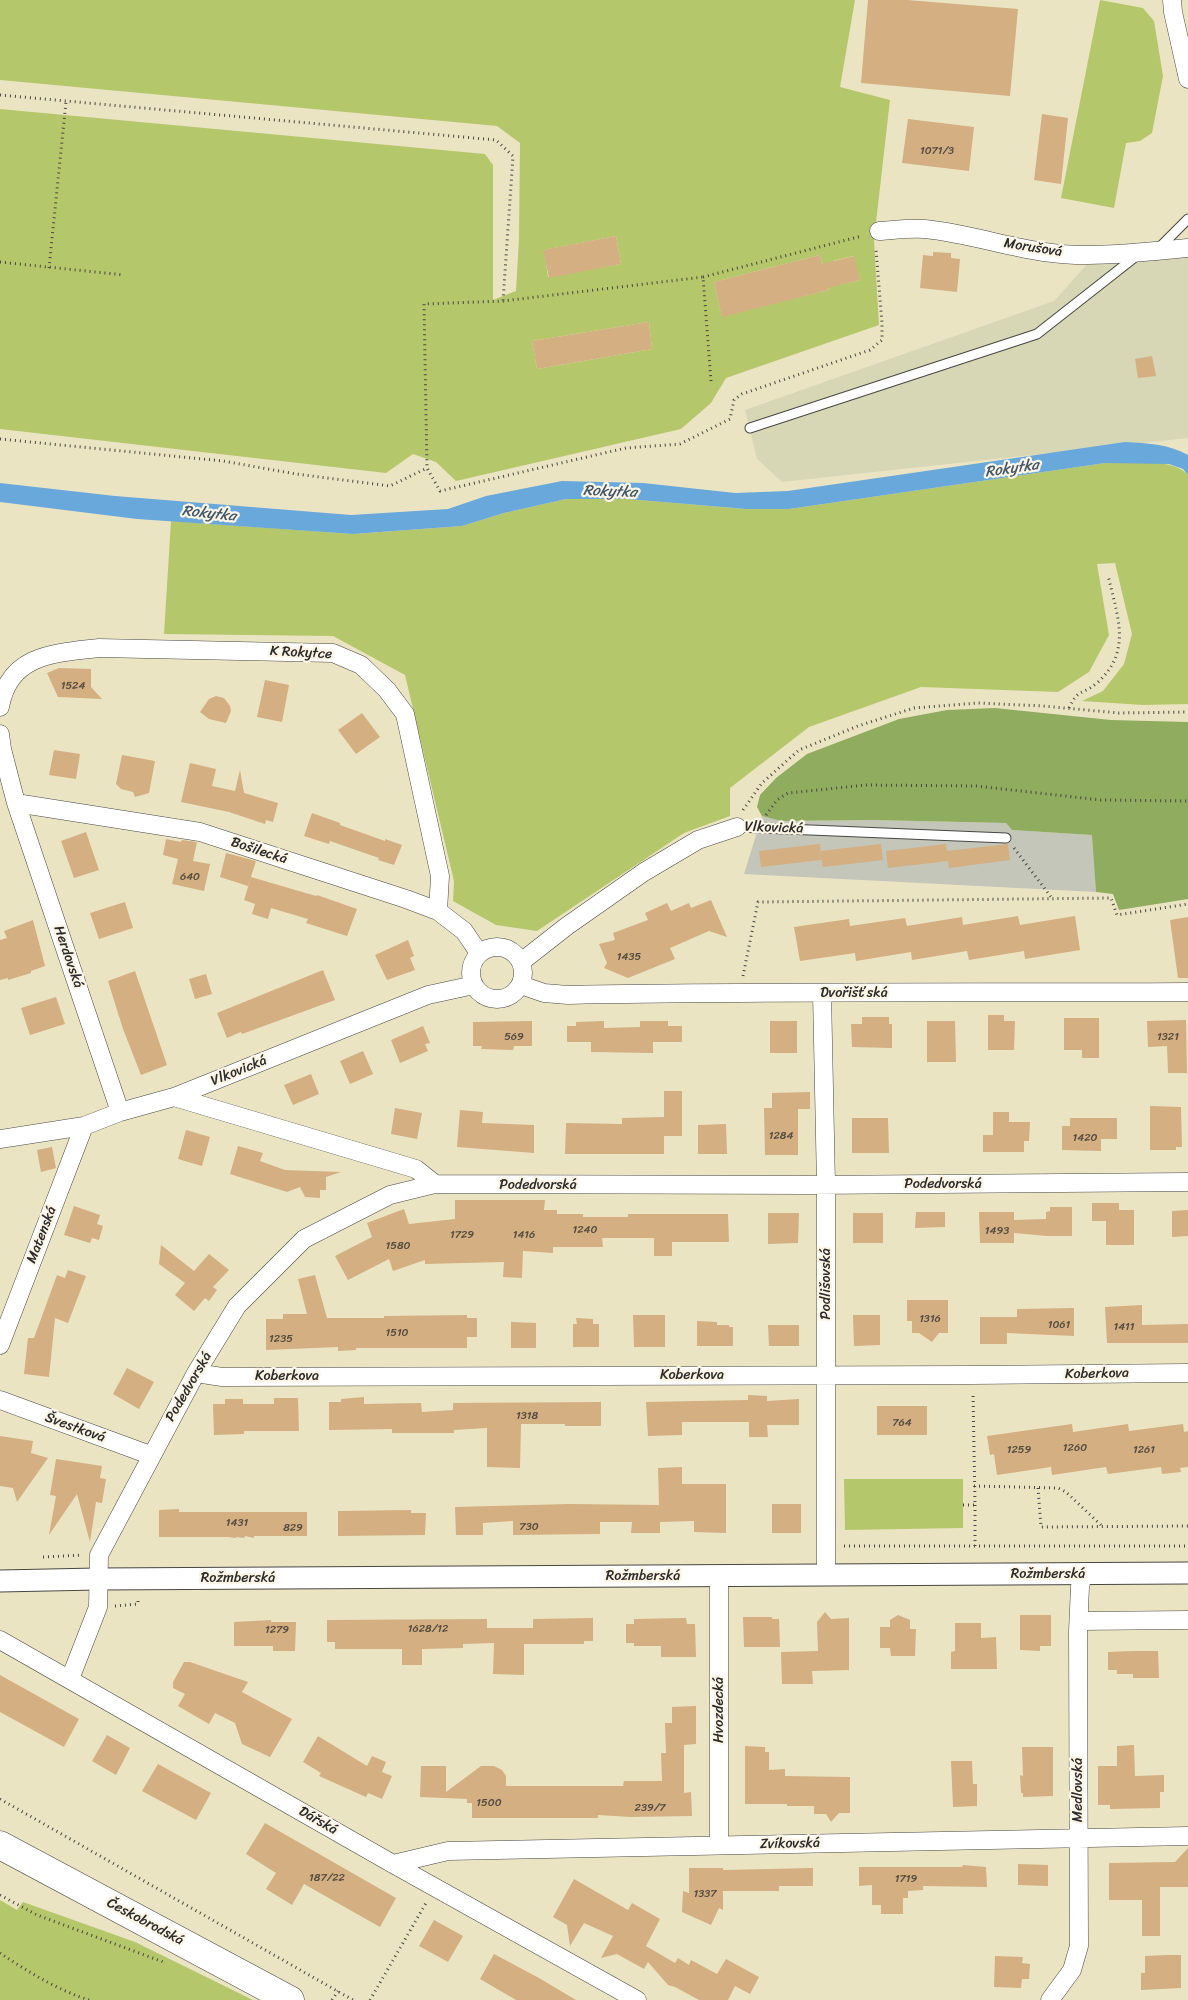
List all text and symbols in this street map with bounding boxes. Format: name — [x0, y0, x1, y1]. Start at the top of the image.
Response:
house number: 1071/3 — [920, 144, 954, 158]
street label: Morušová — [1003, 235, 1063, 261]
water label: Rokytka — [984, 456, 1040, 482]
water label: Rokytka — [583, 482, 637, 502]
water label: Rokytka — [181, 502, 237, 526]
street label: K Rokytce — [269, 643, 333, 663]
house number: 1524 — [61, 679, 85, 693]
street label: Vlkovická — [744, 819, 804, 837]
street label: Bošilecká — [229, 834, 289, 868]
house number: 640 — [180, 870, 200, 884]
street label: Herdovská — [50, 924, 86, 990]
house number: 1435 — [617, 950, 641, 964]
street label: Dvořišťská — [820, 985, 888, 1001]
house number: 569 — [504, 1030, 524, 1044]
house number: 1321 — [1157, 1030, 1179, 1044]
street label: Vlkovická — [209, 1052, 269, 1090]
house number: 1284 — [769, 1129, 793, 1143]
house number: 1420 — [1073, 1131, 1097, 1145]
street label: Podedvorská — [904, 1176, 982, 1192]
street label: Podedvorská — [499, 1177, 577, 1193]
street label: Matenská — [23, 1204, 61, 1266]
house number: 1240 — [573, 1223, 597, 1237]
house number: 1493 — [985, 1224, 1009, 1238]
house number: 1729 — [450, 1228, 474, 1242]
house number: 1416 — [513, 1228, 535, 1242]
house number: 1580 — [385, 1239, 411, 1253]
street label: Podlišovská — [818, 1248, 834, 1320]
house number: 1316 — [919, 1312, 941, 1326]
house number: 1061 — [1048, 1318, 1070, 1332]
house number: 1411 — [1113, 1320, 1135, 1334]
house number: 1510 — [385, 1326, 409, 1340]
house number: 1235 — [269, 1332, 293, 1346]
street label: Podedvorská — [162, 1349, 216, 1425]
street label: Koberkova — [1065, 1365, 1129, 1383]
street label: Koberkova — [660, 1367, 724, 1383]
street label: Koberkova — [255, 1368, 319, 1384]
street label: Švestková — [43, 1409, 107, 1447]
house number: 1318 — [516, 1409, 538, 1423]
house number: 764 — [892, 1416, 912, 1430]
house number: 1260 — [1063, 1441, 1087, 1455]
house number: 1259 — [1007, 1443, 1031, 1457]
house number: 1261 — [1133, 1443, 1155, 1457]
house number: 1431 — [226, 1516, 248, 1530]
house number: 730 — [519, 1520, 539, 1534]
house number: 829 — [283, 1521, 303, 1535]
street label: Rožmberská — [1011, 1566, 1085, 1582]
street label: Rožmberská — [606, 1568, 680, 1584]
street label: Rožmberská — [201, 1570, 275, 1586]
house number: 1628/12 — [408, 1622, 448, 1636]
house number: 1279 — [265, 1623, 289, 1637]
street label: Hvozdecká — [711, 1677, 727, 1743]
street label: Medlovská — [1070, 1758, 1086, 1822]
house number: 1500 — [476, 1796, 502, 1810]
house number: 239/7 — [635, 1801, 665, 1815]
street label: Dářská — [296, 1803, 340, 1839]
street label: Zvíkovská — [760, 1835, 820, 1853]
house number: 187/22 — [309, 1871, 345, 1885]
house number: 1719 — [895, 1872, 917, 1886]
house number: 1337 — [693, 1887, 717, 1901]
street label: Českobrodská — [104, 1895, 186, 1949]

